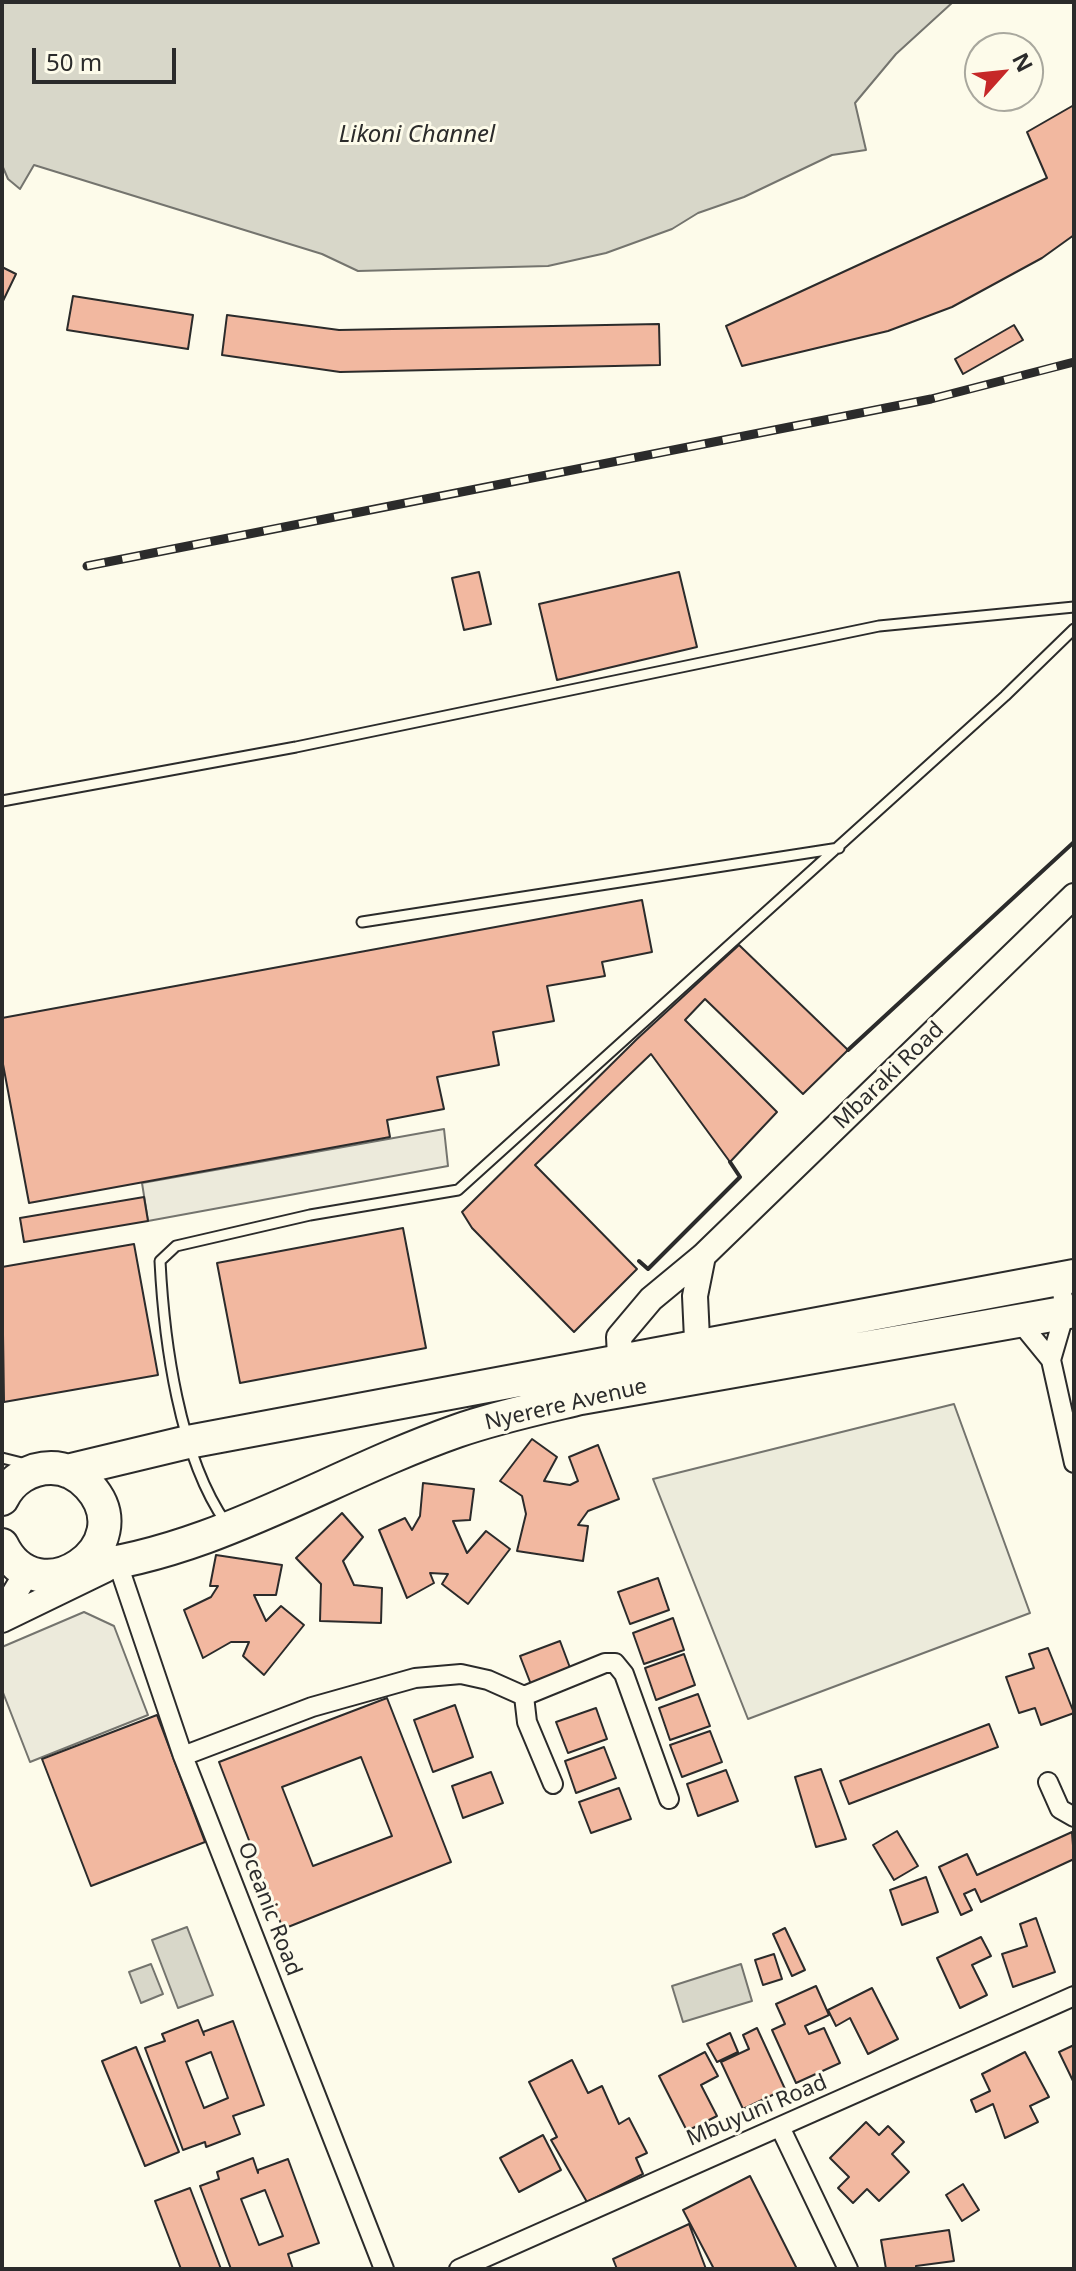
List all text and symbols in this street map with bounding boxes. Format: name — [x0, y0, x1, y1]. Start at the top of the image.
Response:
scale bar — [36, 32, 180, 82]
north arrow — [964, 32, 1044, 112]
text: 50 m — [46, 45, 102, 78]
text: N — [1006, 47, 1041, 77]
water label: Likoni Channel — [339, 121, 495, 149]
street label: Mbaraki Road — [828, 1017, 950, 1135]
street label: Nyerere Avenue — [482, 1374, 650, 1436]
street label: Oceanic Road — [231, 1838, 307, 1980]
street label: Mbuyuni Road — [683, 2070, 831, 2152]

